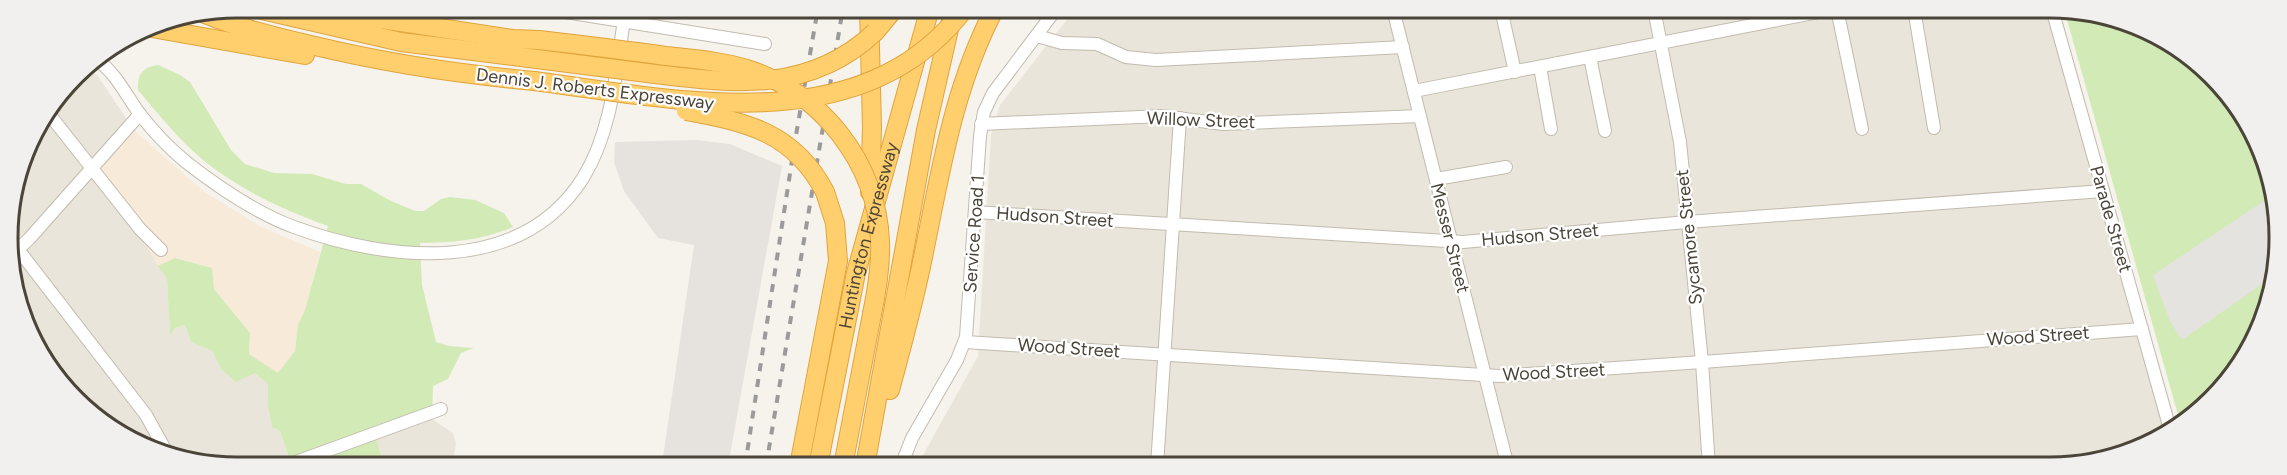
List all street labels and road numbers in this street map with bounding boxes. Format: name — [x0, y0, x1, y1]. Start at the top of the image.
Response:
street label: Dennis J. Roberts Expressway — [475, 63, 716, 115]
street label: Willow Street — [1146, 107, 1256, 133]
street label: Huntington Expressway — [834, 139, 903, 331]
street label: Parade Street — [2085, 163, 2137, 275]
street label: Sycamore Street — [1671, 168, 1707, 306]
street label: Service Road 1 — [959, 174, 989, 294]
street label: Messer Street — [1426, 181, 1474, 295]
street label: Hudson Street — [995, 202, 1115, 232]
street label: Hudson Street — [1480, 219, 1600, 251]
street label: Wood Street — [1986, 321, 2090, 351]
street label: Wood Street — [1017, 333, 1121, 363]
street label: Wood Street — [1502, 358, 1606, 386]

